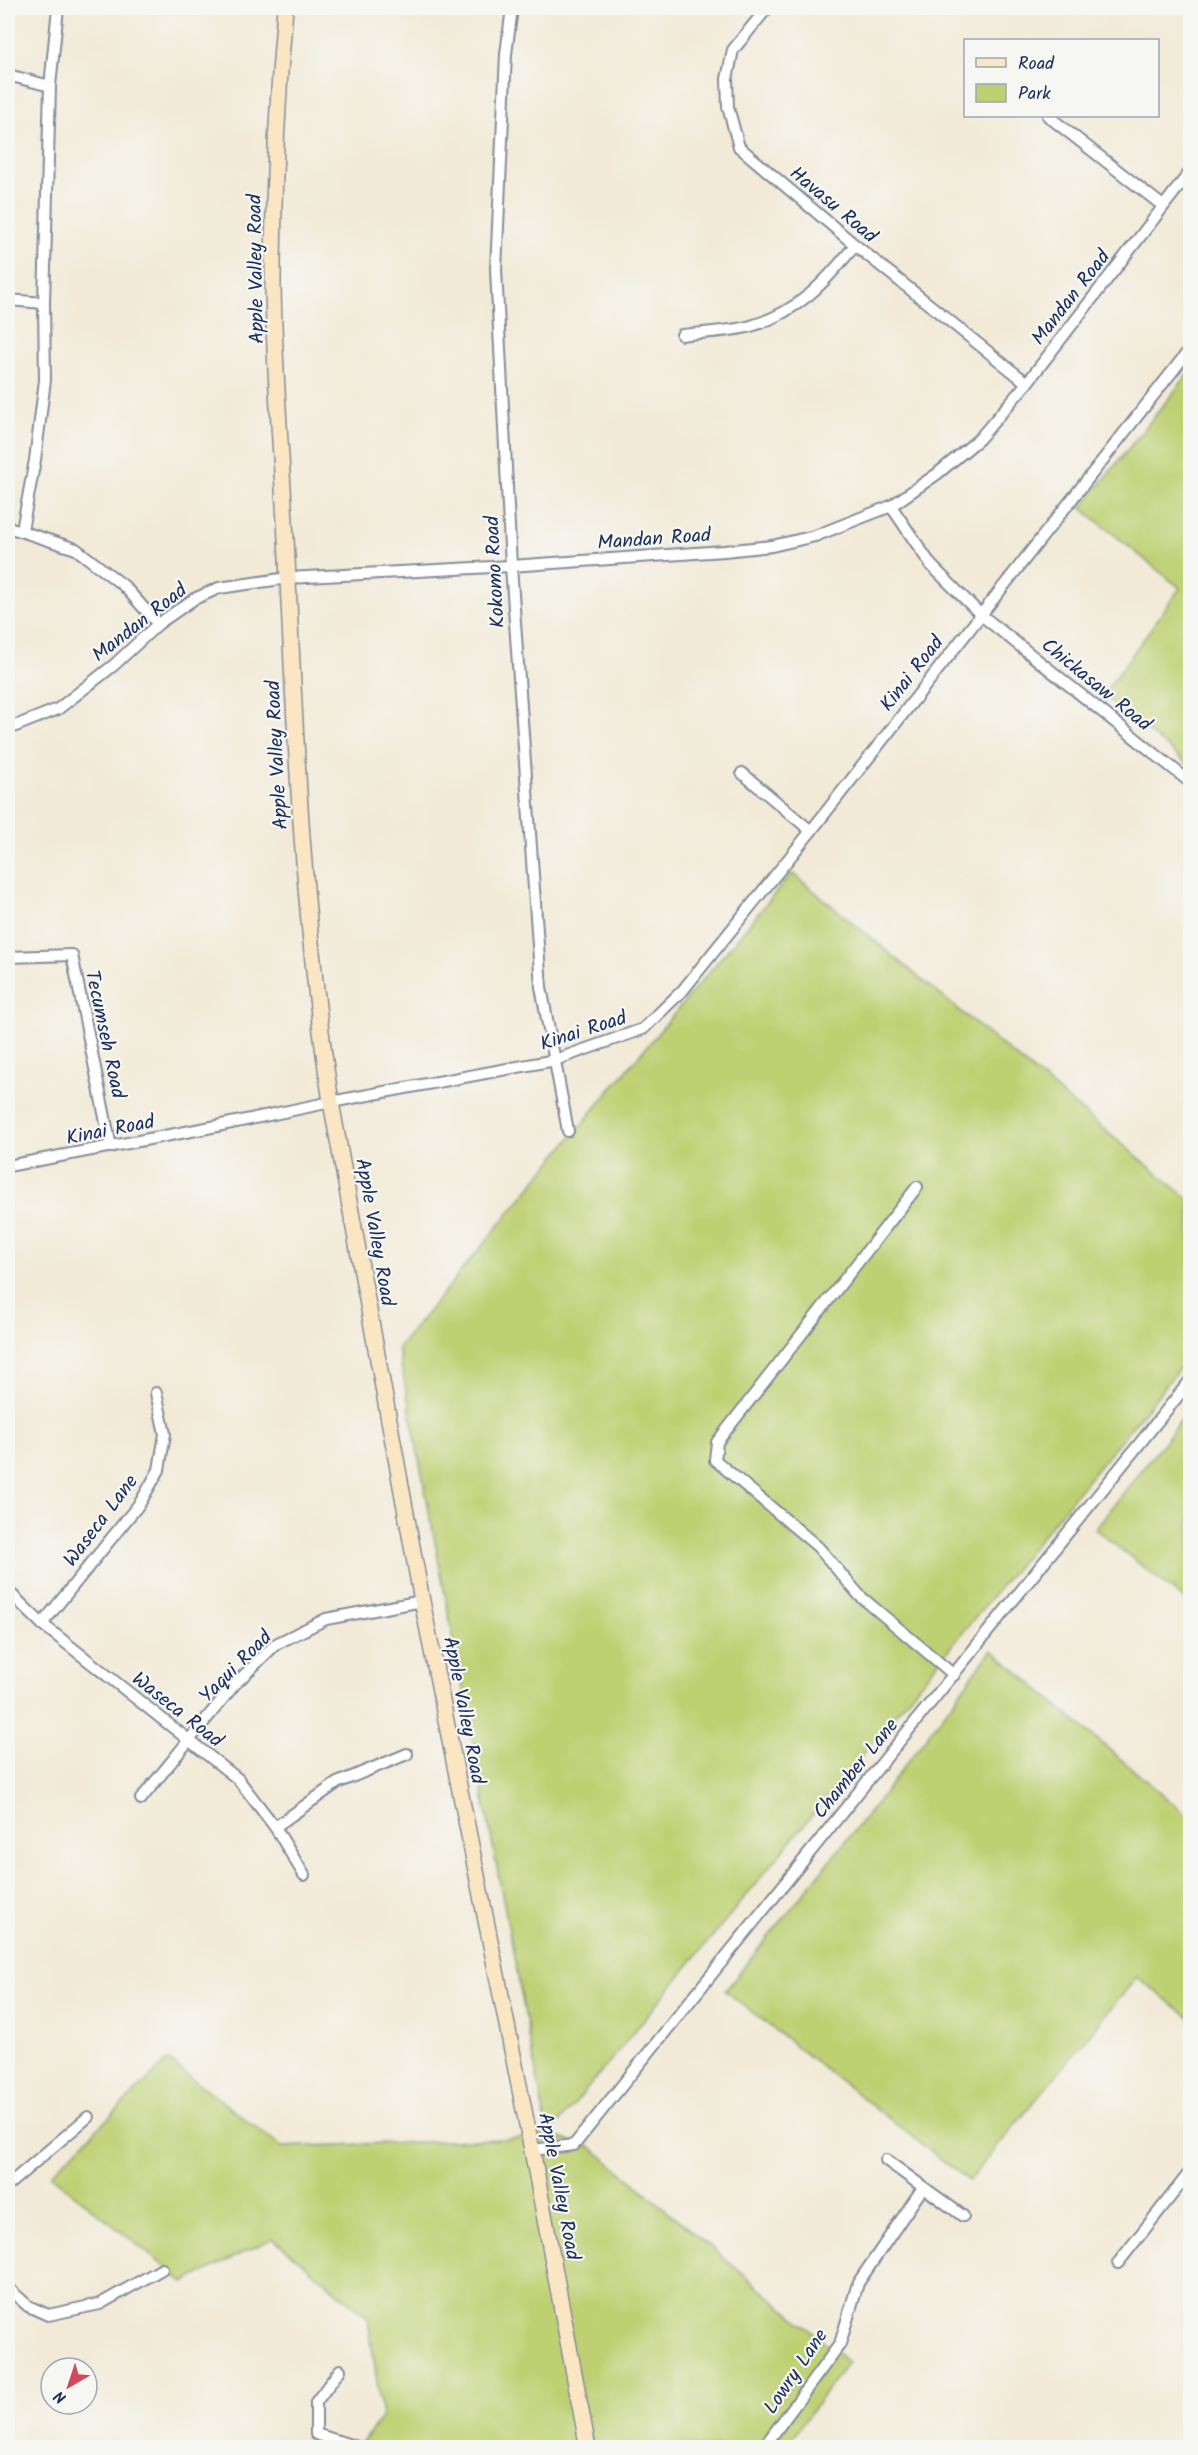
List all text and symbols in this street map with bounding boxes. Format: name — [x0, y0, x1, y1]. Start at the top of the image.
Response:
legend — [964, 39, 1159, 117]
text: Road — [1018, 50, 1055, 79]
text: Park — [1018, 80, 1051, 109]
street label: Havasu Road — [781, 159, 885, 253]
street label: Apple Valley Road — [240, 193, 274, 344]
street label: Mandan Road — [1024, 243, 1120, 353]
street label: Kokomo Road — [477, 514, 515, 629]
street label: Mandan Road — [596, 520, 713, 560]
street label: Mandan Road — [85, 575, 196, 671]
street label: Kinai Road — [872, 628, 953, 719]
street label: Chickasaw Road — [1033, 631, 1159, 741]
street label: Apple Valley Road — [258, 678, 298, 830]
street label: Tecumseh Road — [75, 967, 133, 1103]
street label: Kinai Road — [536, 1003, 632, 1061]
street label: Kinai Road — [63, 1107, 158, 1155]
street label: Apple Valley Road — [345, 1156, 403, 1310]
street label: Waseca Lane — [56, 1468, 147, 1574]
street label: Yaqui Road — [192, 1623, 281, 1712]
street label: Apple Valley Road — [433, 1634, 493, 1788]
street label: Waseca Road — [124, 1664, 230, 1757]
street label: Chamber Lane — [806, 1712, 907, 1827]
street label: Apple Valley Road — [528, 2110, 588, 2264]
street label: Lowry Lane — [756, 2323, 837, 2421]
north arrow — [39, 2356, 99, 2416]
text: N — [49, 2384, 72, 2409]

